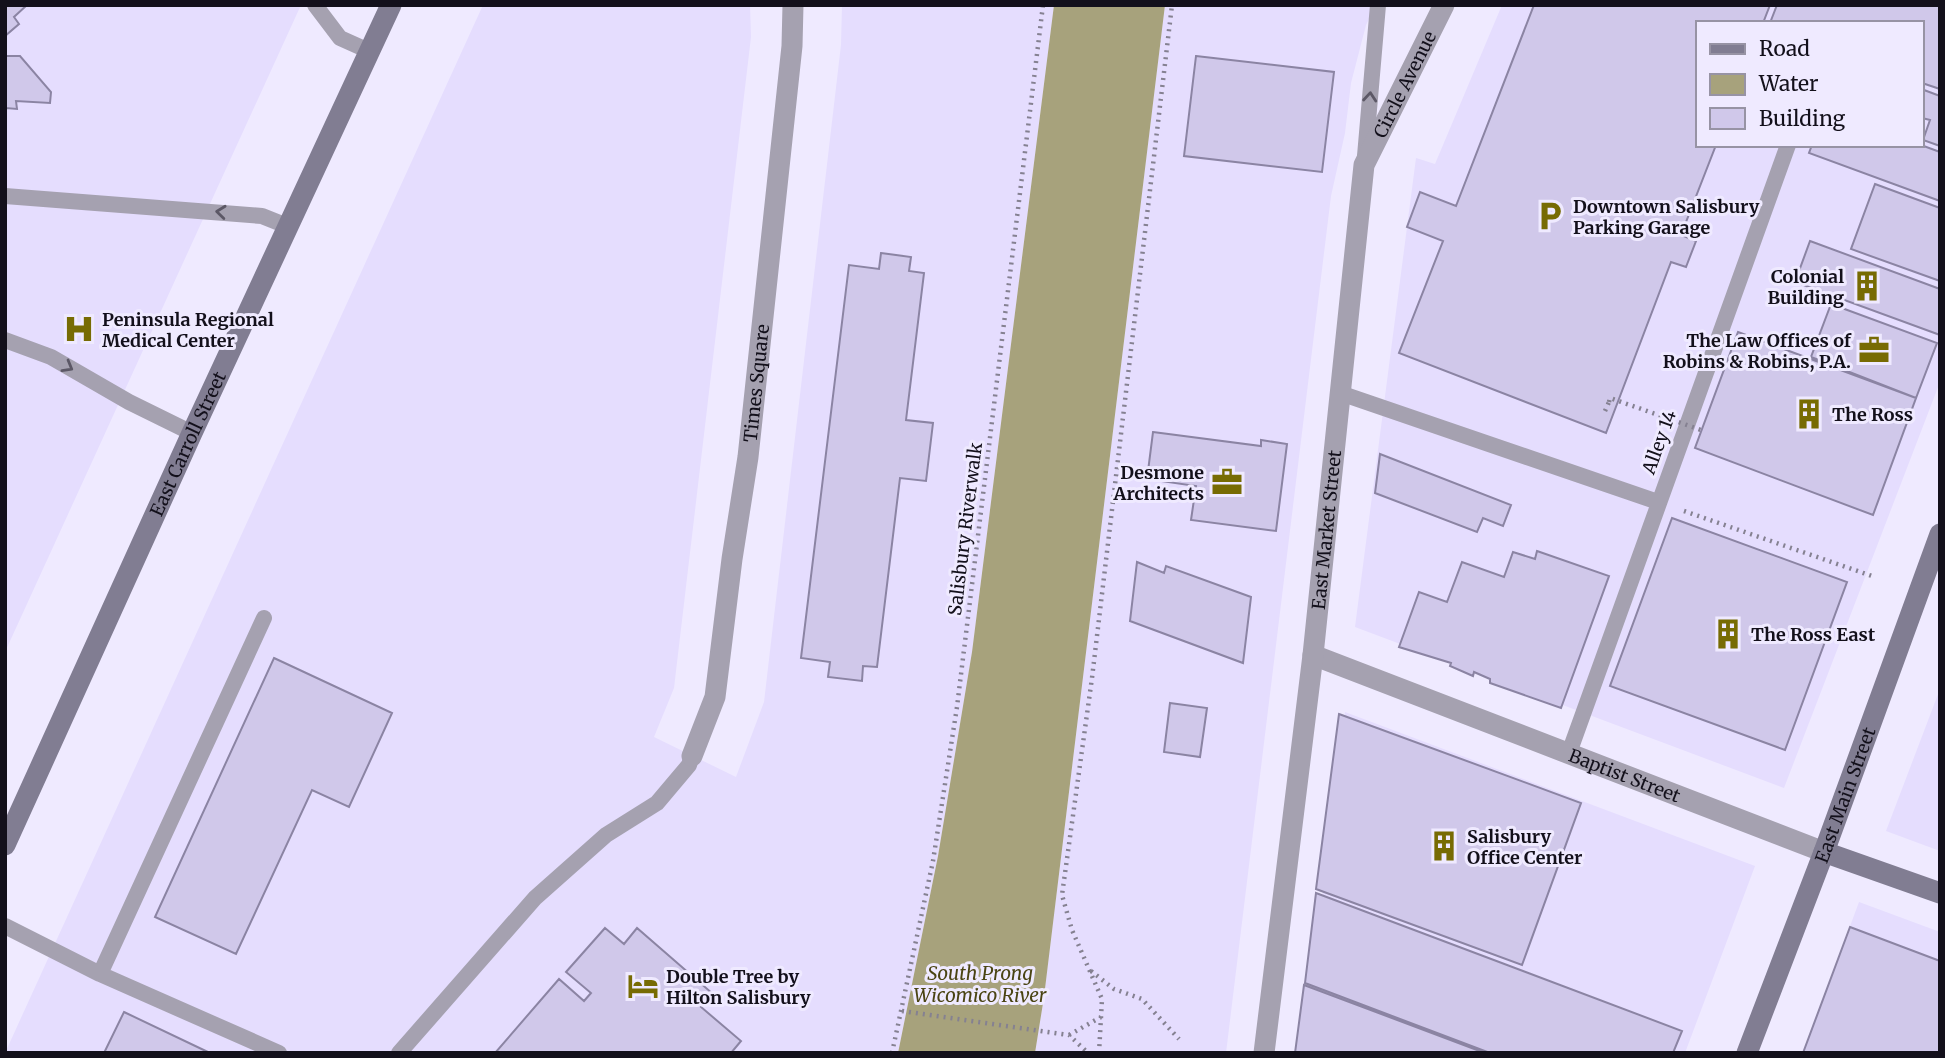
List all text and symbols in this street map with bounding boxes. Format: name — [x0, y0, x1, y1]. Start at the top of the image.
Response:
legend — [1696, 21, 1924, 147]
street label: Circle Avenue — [1368, 27, 1441, 141]
text: Road — [1759, 35, 1810, 62]
text: Water — [1758, 70, 1818, 97]
one-way arrow — [1362, 92, 1377, 103]
text: Building — [1759, 105, 1846, 132]
place label: Downtown Salisbury Parking Garage — [1573, 195, 1760, 239]
parking icon: Downtown Salisbury Parking Garage — [1533, 199, 1567, 233]
one-way arrow — [215, 204, 227, 219]
place label: Colonial Building — [1768, 265, 1844, 309]
building icon: Colonial Building — [1850, 269, 1884, 303]
place label: Peninsula Regional Medical Center — [102, 308, 274, 352]
hospital icon: Peninsula Regional Medical Center — [62, 312, 96, 346]
street label: Times Square — [738, 323, 774, 443]
place label: The Law Offices of Robins & Robins, P.A. — [1663, 329, 1852, 373]
office icon: The Law Offices of Robins & Robins, P.A. — [1857, 333, 1891, 367]
one-way arrow — [60, 359, 73, 372]
street label: East Carroll Street — [144, 368, 231, 519]
building icon: The Ross — [1792, 397, 1826, 431]
place label: The Ross — [1832, 403, 1913, 426]
street label: Alley 14 — [1636, 407, 1681, 478]
street label: Salisbury Riverwalk — [943, 441, 987, 617]
street label: East Market Street — [1306, 449, 1346, 611]
place label: Desmone Architects — [1113, 461, 1204, 505]
office icon: Desmone Architects — [1210, 465, 1244, 499]
building icon: The Ross East — [1711, 617, 1745, 651]
place label: The Ross East — [1751, 623, 1876, 646]
street label: East Main Street — [1809, 724, 1880, 866]
street label: Baptist Street — [1566, 743, 1684, 807]
place label: Salisbury Office Center — [1467, 825, 1582, 869]
building icon: Salisbury Office Center — [1427, 829, 1461, 863]
water label: South Prong Wicomico River — [913, 961, 1047, 1007]
place label: Double Tree by Hilton Salisbury — [666, 965, 811, 1009]
hotel icon: Double Tree by Hilton Salisbury — [626, 969, 660, 1003]

